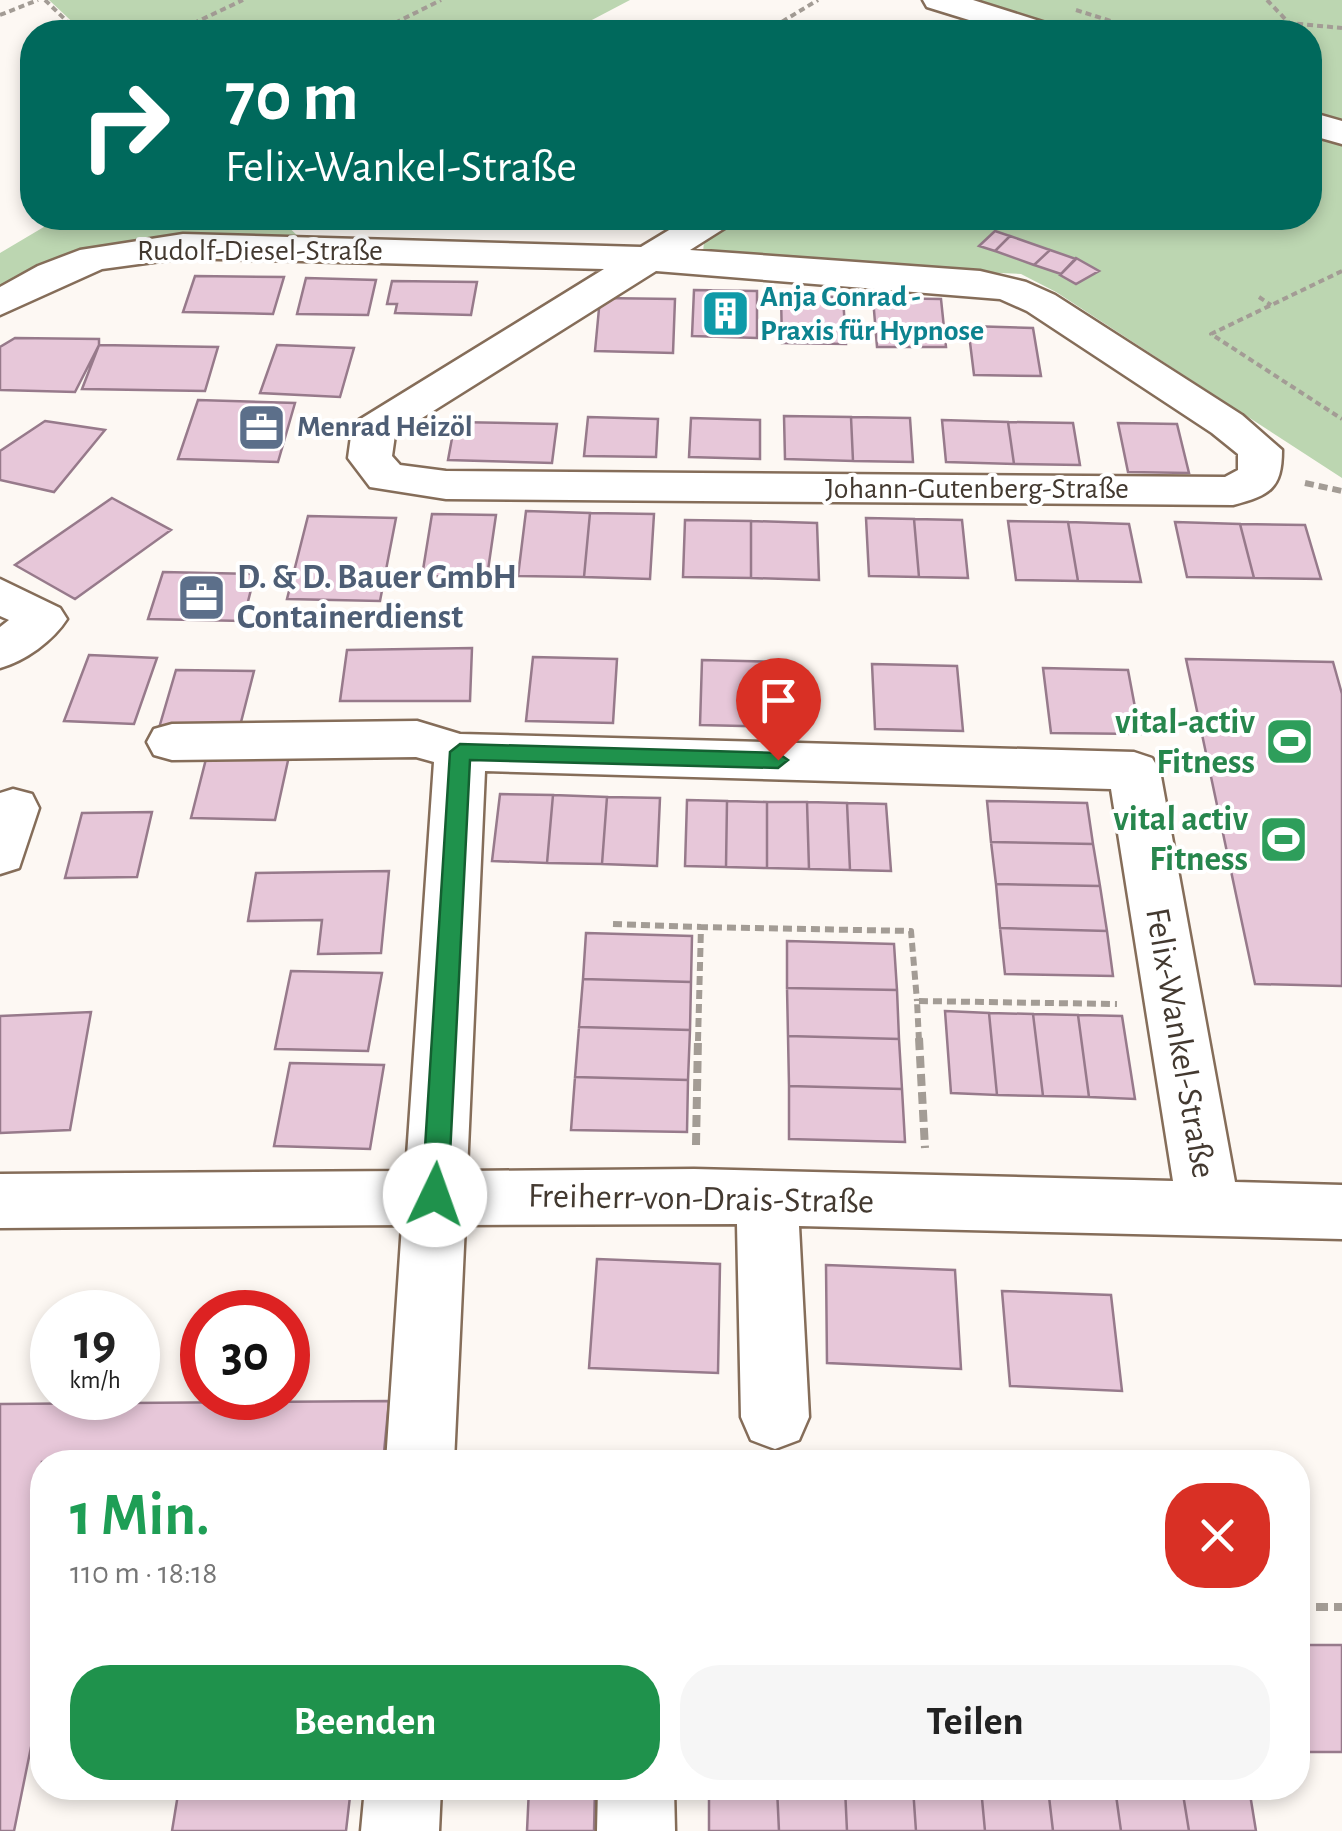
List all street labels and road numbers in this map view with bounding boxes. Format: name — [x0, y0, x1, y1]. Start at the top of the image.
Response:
street label: Rudolf-Diesel-Straße — [137, 236, 383, 266]
street label: Johann-Gutenberg-Straße — [825, 474, 1129, 504]
street label: Felix-Wankel-Straße — [1139, 905, 1221, 1181]
street label: Freiherr-von-Drais-Straße — [528, 1178, 874, 1220]

